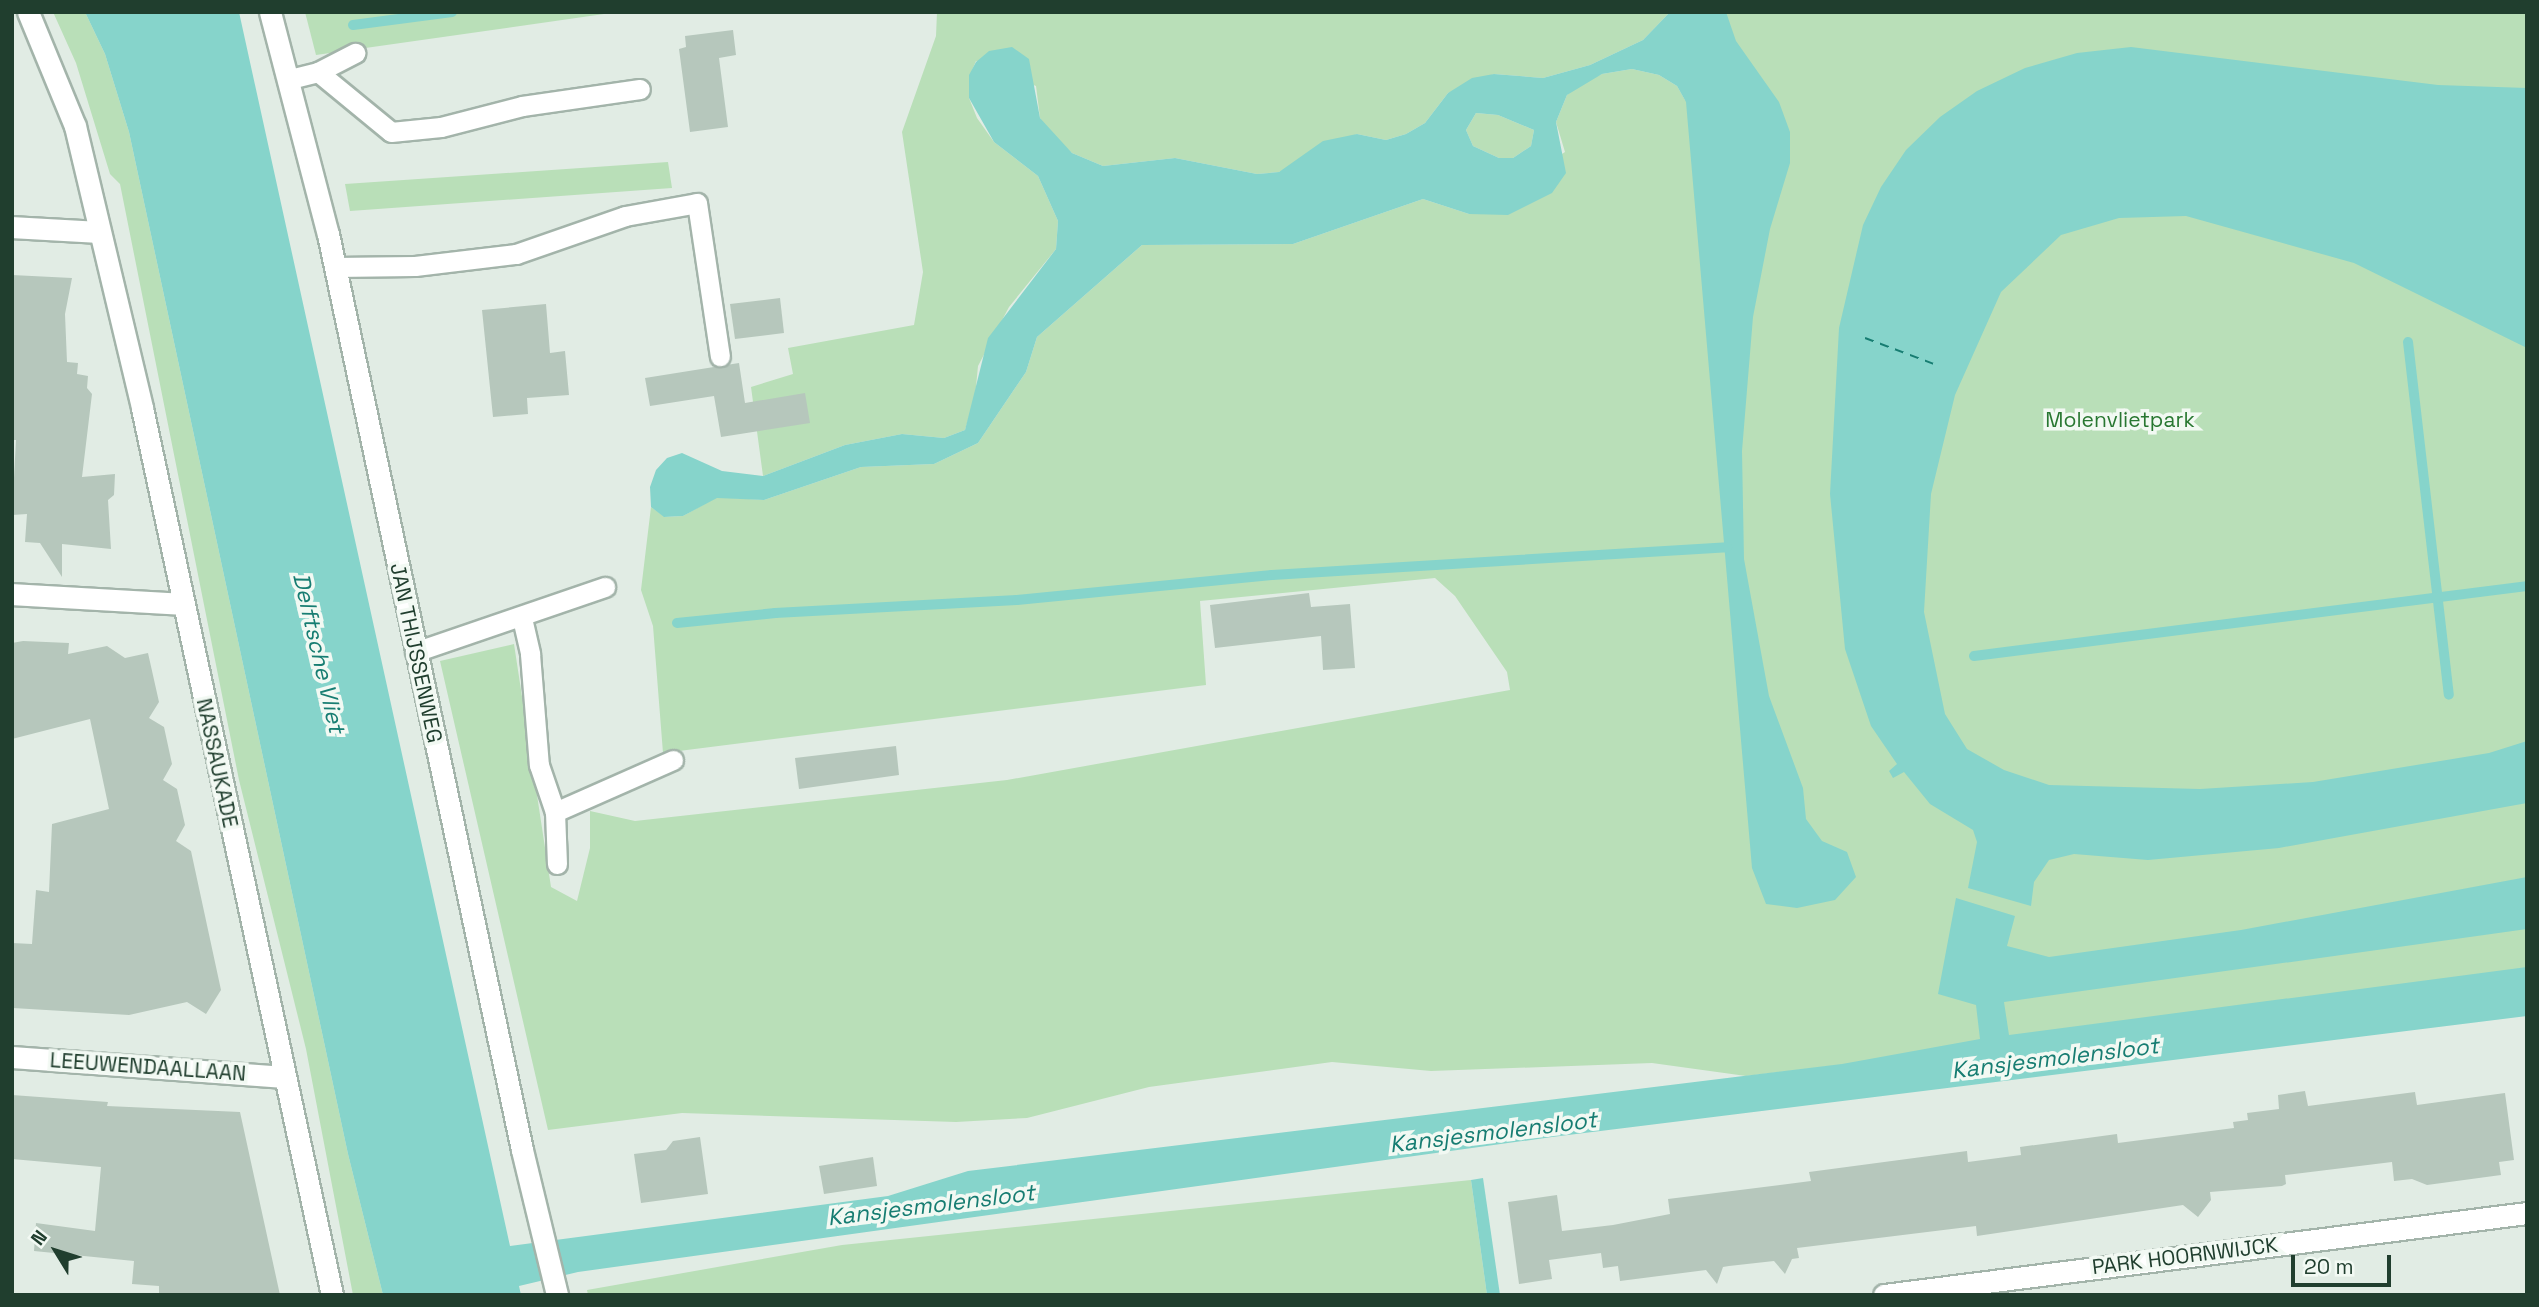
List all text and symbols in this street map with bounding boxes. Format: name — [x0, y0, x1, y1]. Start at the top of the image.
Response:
park label: Molenvlietpark — [2045, 407, 2195, 433]
street label: JAN THIJSSENWEG — [385, 561, 447, 745]
water label: Delftsche Vliet — [287, 570, 351, 736]
street label: NASSAUKADE — [191, 696, 243, 830]
water label: Kansjesmolensloot — [1950, 1032, 2160, 1084]
street label: LEEUWENDAALLAAN — [49, 1048, 247, 1086]
water label: Kansjesmolensloot — [1388, 1106, 1598, 1158]
water label: Kansjesmolensloot — [826, 1179, 1036, 1231]
north arrow — [21, 1216, 91, 1286]
text: N — [25, 1225, 53, 1250]
street label: PARK HOORNWIJCK — [2091, 1232, 2279, 1280]
scale bar — [2294, 1240, 2394, 1284]
text: 20 m — [2304, 1253, 2354, 1280]

